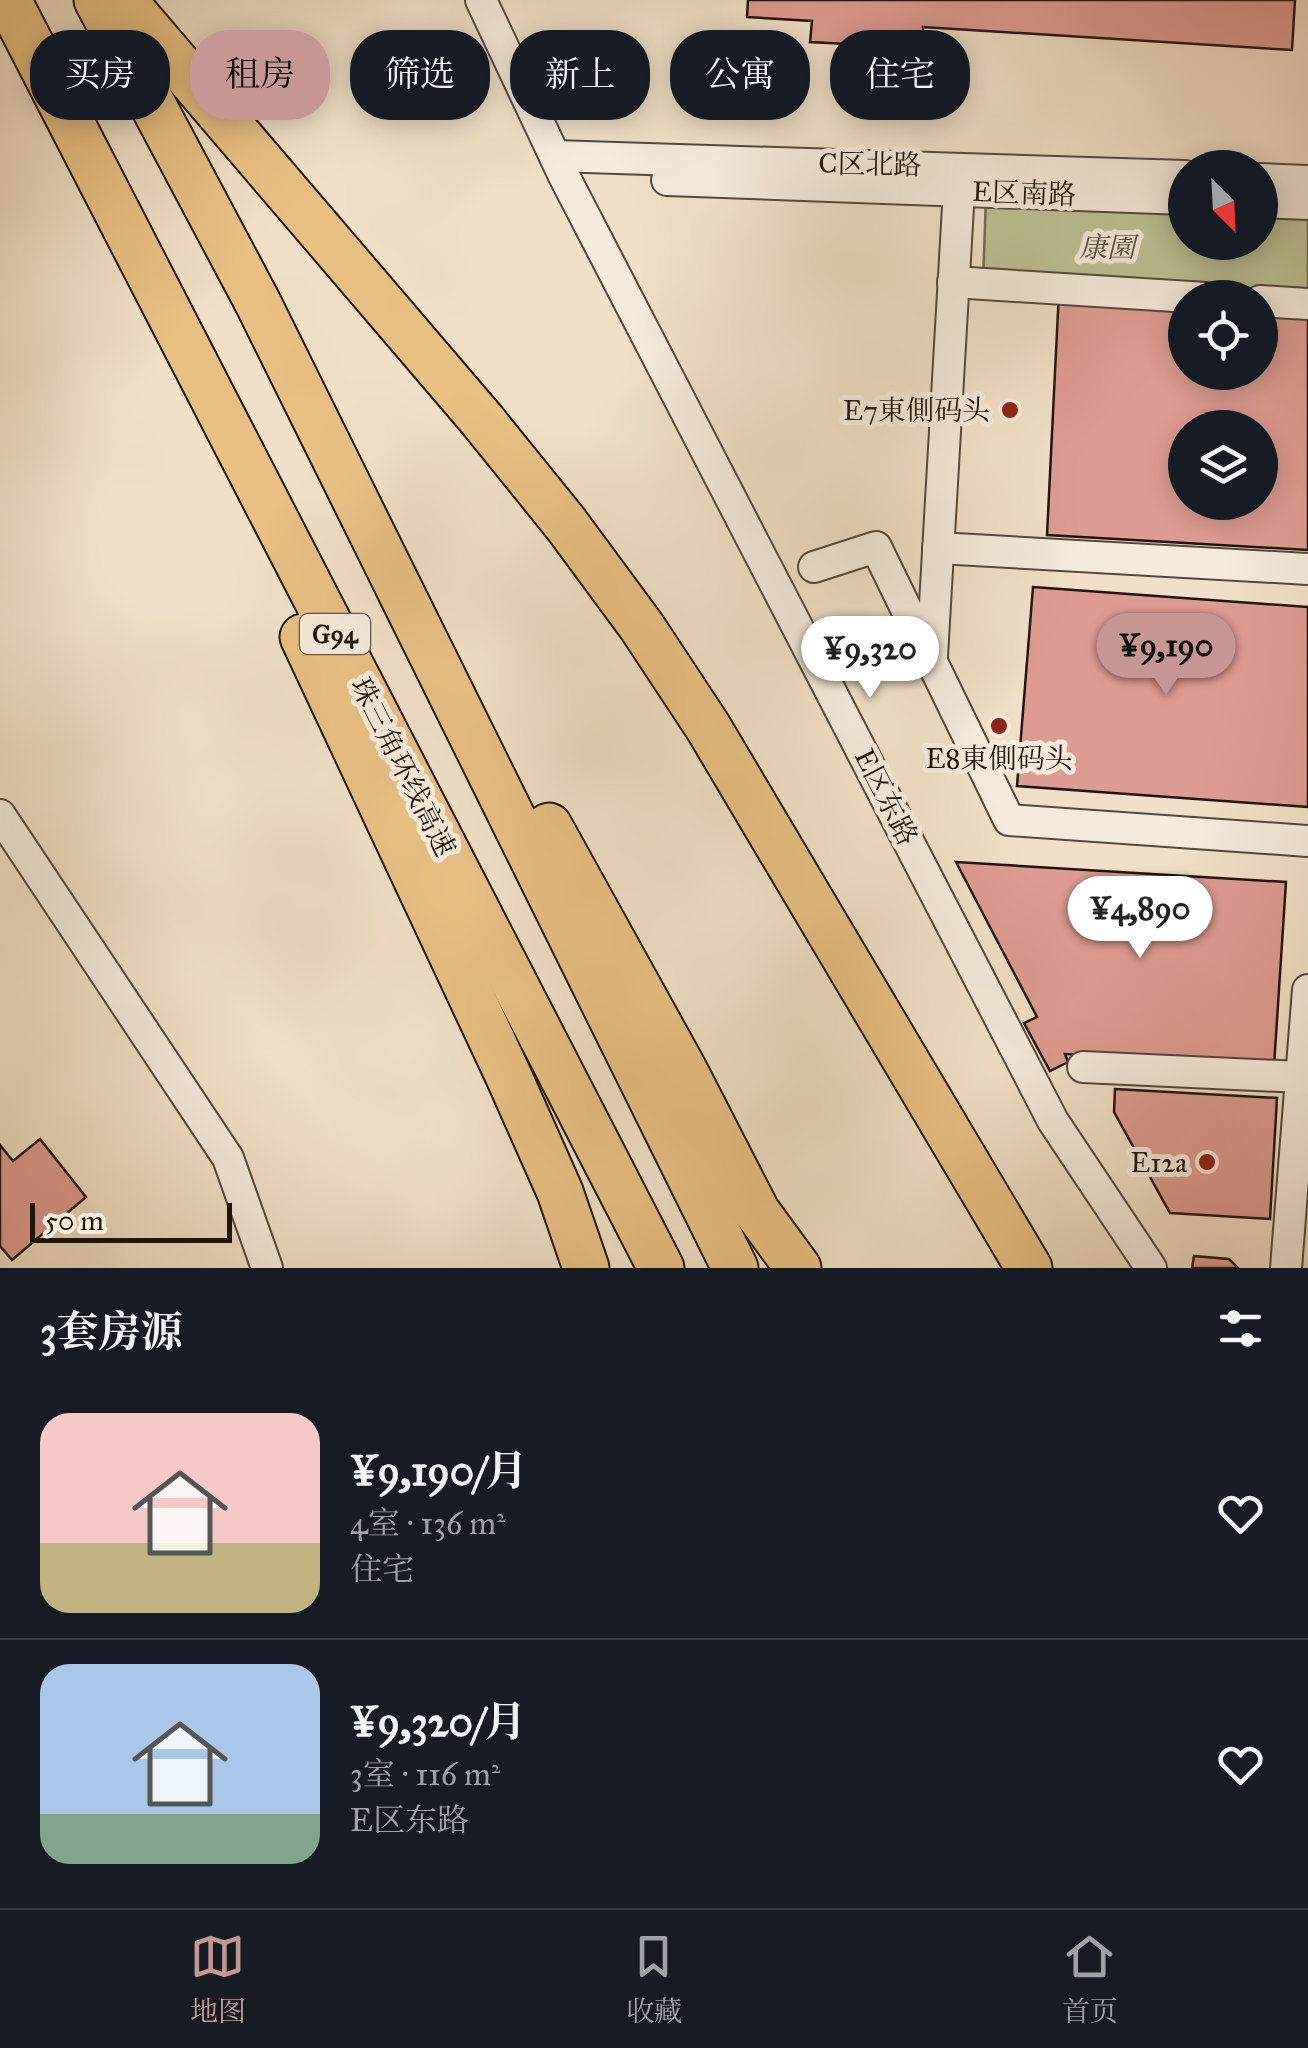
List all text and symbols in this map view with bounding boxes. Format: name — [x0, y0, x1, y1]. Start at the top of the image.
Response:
chip: 买房 — [30, 30, 170, 120]
chip: 租房 — [190, 30, 330, 120]
chip: 筛选 — [350, 30, 490, 120]
chip: 新上 — [510, 30, 650, 120]
chip: 公寓 — [670, 30, 810, 120]
chip: 住宅 — [830, 30, 970, 120]
street label: C区北路 — [818, 146, 922, 182]
north arrow — [1168, 150, 1278, 260]
map controls — [1168, 150, 1278, 520]
street label: E区南路 — [971, 174, 1077, 212]
park label: 康園 — [1079, 230, 1139, 265]
button: locate — [1168, 280, 1278, 390]
place label: E7東側码头 — [843, 393, 990, 428]
marker: E7東側码头 — [999, 399, 1021, 421]
button: layers — [1168, 410, 1278, 520]
pin: ¥9,190 — [1085, 613, 1247, 698]
road number: G94 — [300, 614, 370, 654]
pin: ¥9,320 — [789, 616, 951, 701]
text: ¥9,190 — [1119, 626, 1213, 665]
text: ¥9,320 — [823, 629, 917, 668]
street label: 珠三角环线高速 — [343, 672, 463, 862]
marker: E8東側码头 — [988, 715, 1010, 737]
place label: E8東側码头 — [926, 741, 1072, 776]
street label: E区东路 — [847, 743, 925, 851]
pin: ¥4,890 — [1059, 876, 1221, 961]
text: ¥4,890 — [1090, 889, 1190, 928]
place label: E12a — [1130, 1145, 1187, 1180]
marker: E12a — [1196, 1151, 1218, 1173]
scale bar — [30, 1198, 232, 1242]
text: 50 m — [45, 1203, 104, 1238]
icon: filters — [1213, 1301, 1268, 1356]
text: 3套房源 — [40, 1306, 183, 1358]
text: ¥9,190/月 — [350, 1445, 528, 1497]
icon: home — [120, 1453, 240, 1573]
icon: heart — [1213, 1486, 1268, 1541]
text: 4室 · 136 m² — [350, 1504, 506, 1543]
text: 住宅 — [350, 1550, 414, 1589]
text: ¥9,320/月 — [350, 1696, 526, 1748]
icon: home — [120, 1704, 240, 1824]
icon: heart — [1213, 1737, 1268, 1792]
text: 3室 · 116 m² — [350, 1755, 500, 1794]
text: E区东路 — [350, 1801, 469, 1840]
tab: 地图 — [190, 1929, 246, 2029]
tab: 收藏 — [626, 1929, 682, 2029]
tab: 首页 — [1062, 1929, 1118, 2029]

